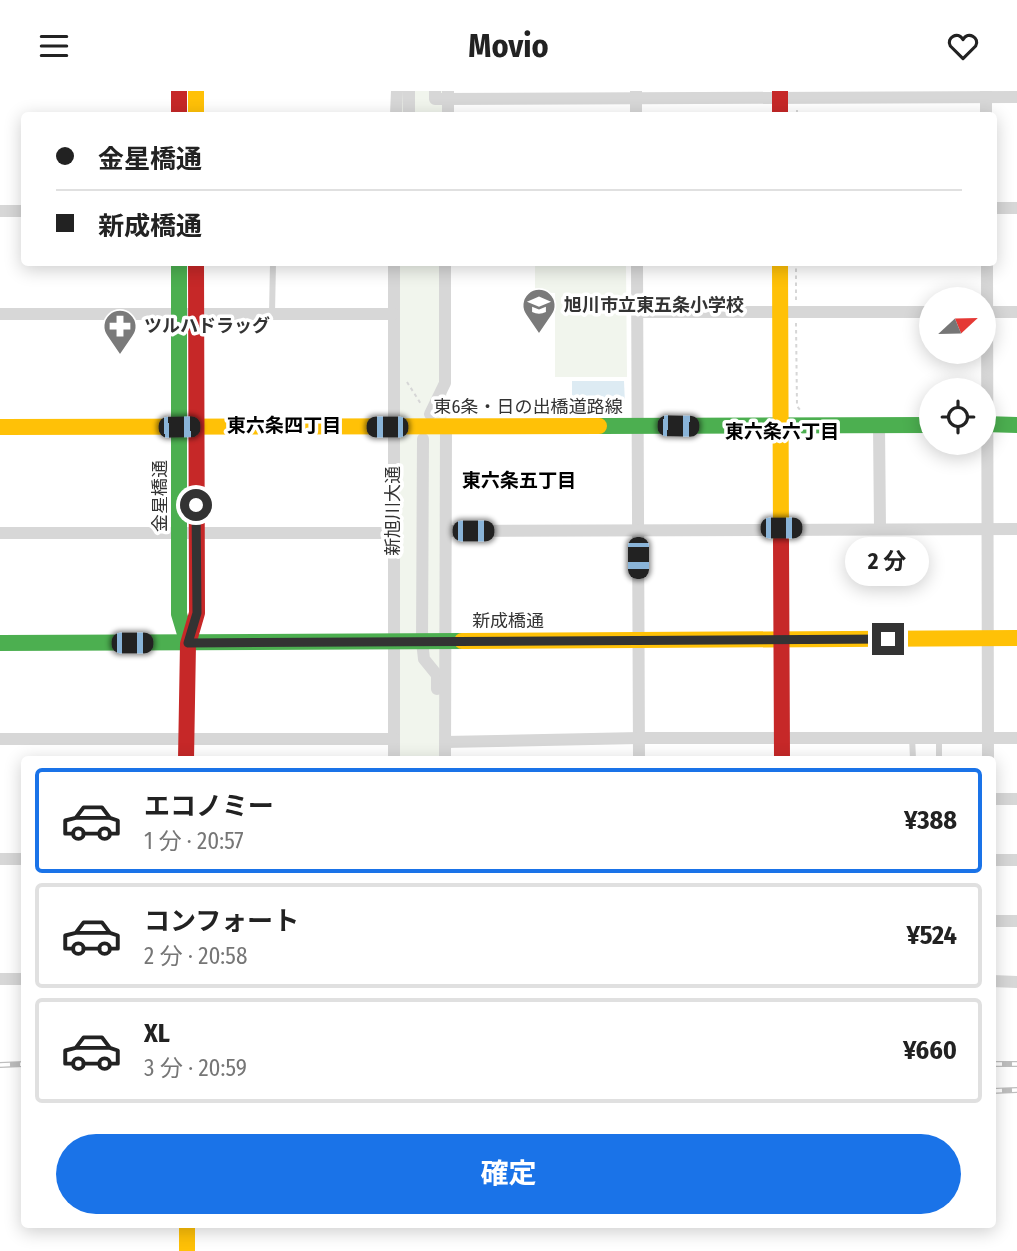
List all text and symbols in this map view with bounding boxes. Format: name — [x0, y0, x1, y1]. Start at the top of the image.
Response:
icon: menu — [35, 27, 73, 65]
text: Movio — [468, 27, 549, 65]
icon: heart — [944, 27, 982, 65]
text: 金星橋通 — [98, 144, 202, 175]
text: 新成橋通 — [98, 211, 202, 242]
school or university icon: 旭川市立東五条小学校 — [520, 286, 558, 335]
north arrow — [919, 287, 996, 364]
map controls — [919, 287, 996, 455]
place label: 旭川市立東五条小学校 — [564, 294, 744, 316]
pharmacy icon: ツルハドラッグ — [101, 307, 139, 356]
place label: ツルハドラッグ — [144, 315, 270, 337]
button: locate — [919, 378, 996, 455]
street label: 東6条・日の出橋道路線 — [434, 396, 622, 418]
district label: 東六条四丁目 — [227, 414, 341, 437]
car — [657, 415, 700, 437]
car — [158, 416, 201, 438]
car — [367, 417, 409, 438]
district label: 東六条六丁目 — [725, 420, 839, 443]
street label: 金星橋通 — [149, 460, 171, 532]
street label: 新旭川大通 — [382, 466, 404, 556]
district label: 東六条五丁目 — [462, 469, 576, 492]
route start — [180, 489, 212, 521]
car — [761, 518, 803, 539]
car — [453, 521, 495, 542]
car — [628, 537, 649, 579]
callout: 2 分 — [846, 538, 930, 587]
text: 2 分 — [868, 547, 906, 575]
street label: 新成橋通 — [472, 610, 544, 632]
route end — [872, 623, 904, 655]
car — [112, 633, 154, 654]
icon: car — [60, 789, 123, 852]
text: エコノミー — [144, 791, 274, 822]
text: ¥388 — [904, 805, 957, 836]
text: 1 分 · 20:57 — [144, 827, 244, 855]
icon: car — [60, 904, 123, 967]
text: コンフォート — [144, 906, 299, 937]
text: ¥524 — [906, 920, 957, 951]
text: 2 分 · 20:58 — [144, 942, 247, 970]
text: XL — [144, 1018, 170, 1049]
icon: car — [60, 1019, 123, 1082]
text: ¥660 — [903, 1035, 957, 1066]
text: 3 分 · 20:59 — [144, 1054, 247, 1082]
button: 確定 — [56, 1134, 961, 1214]

